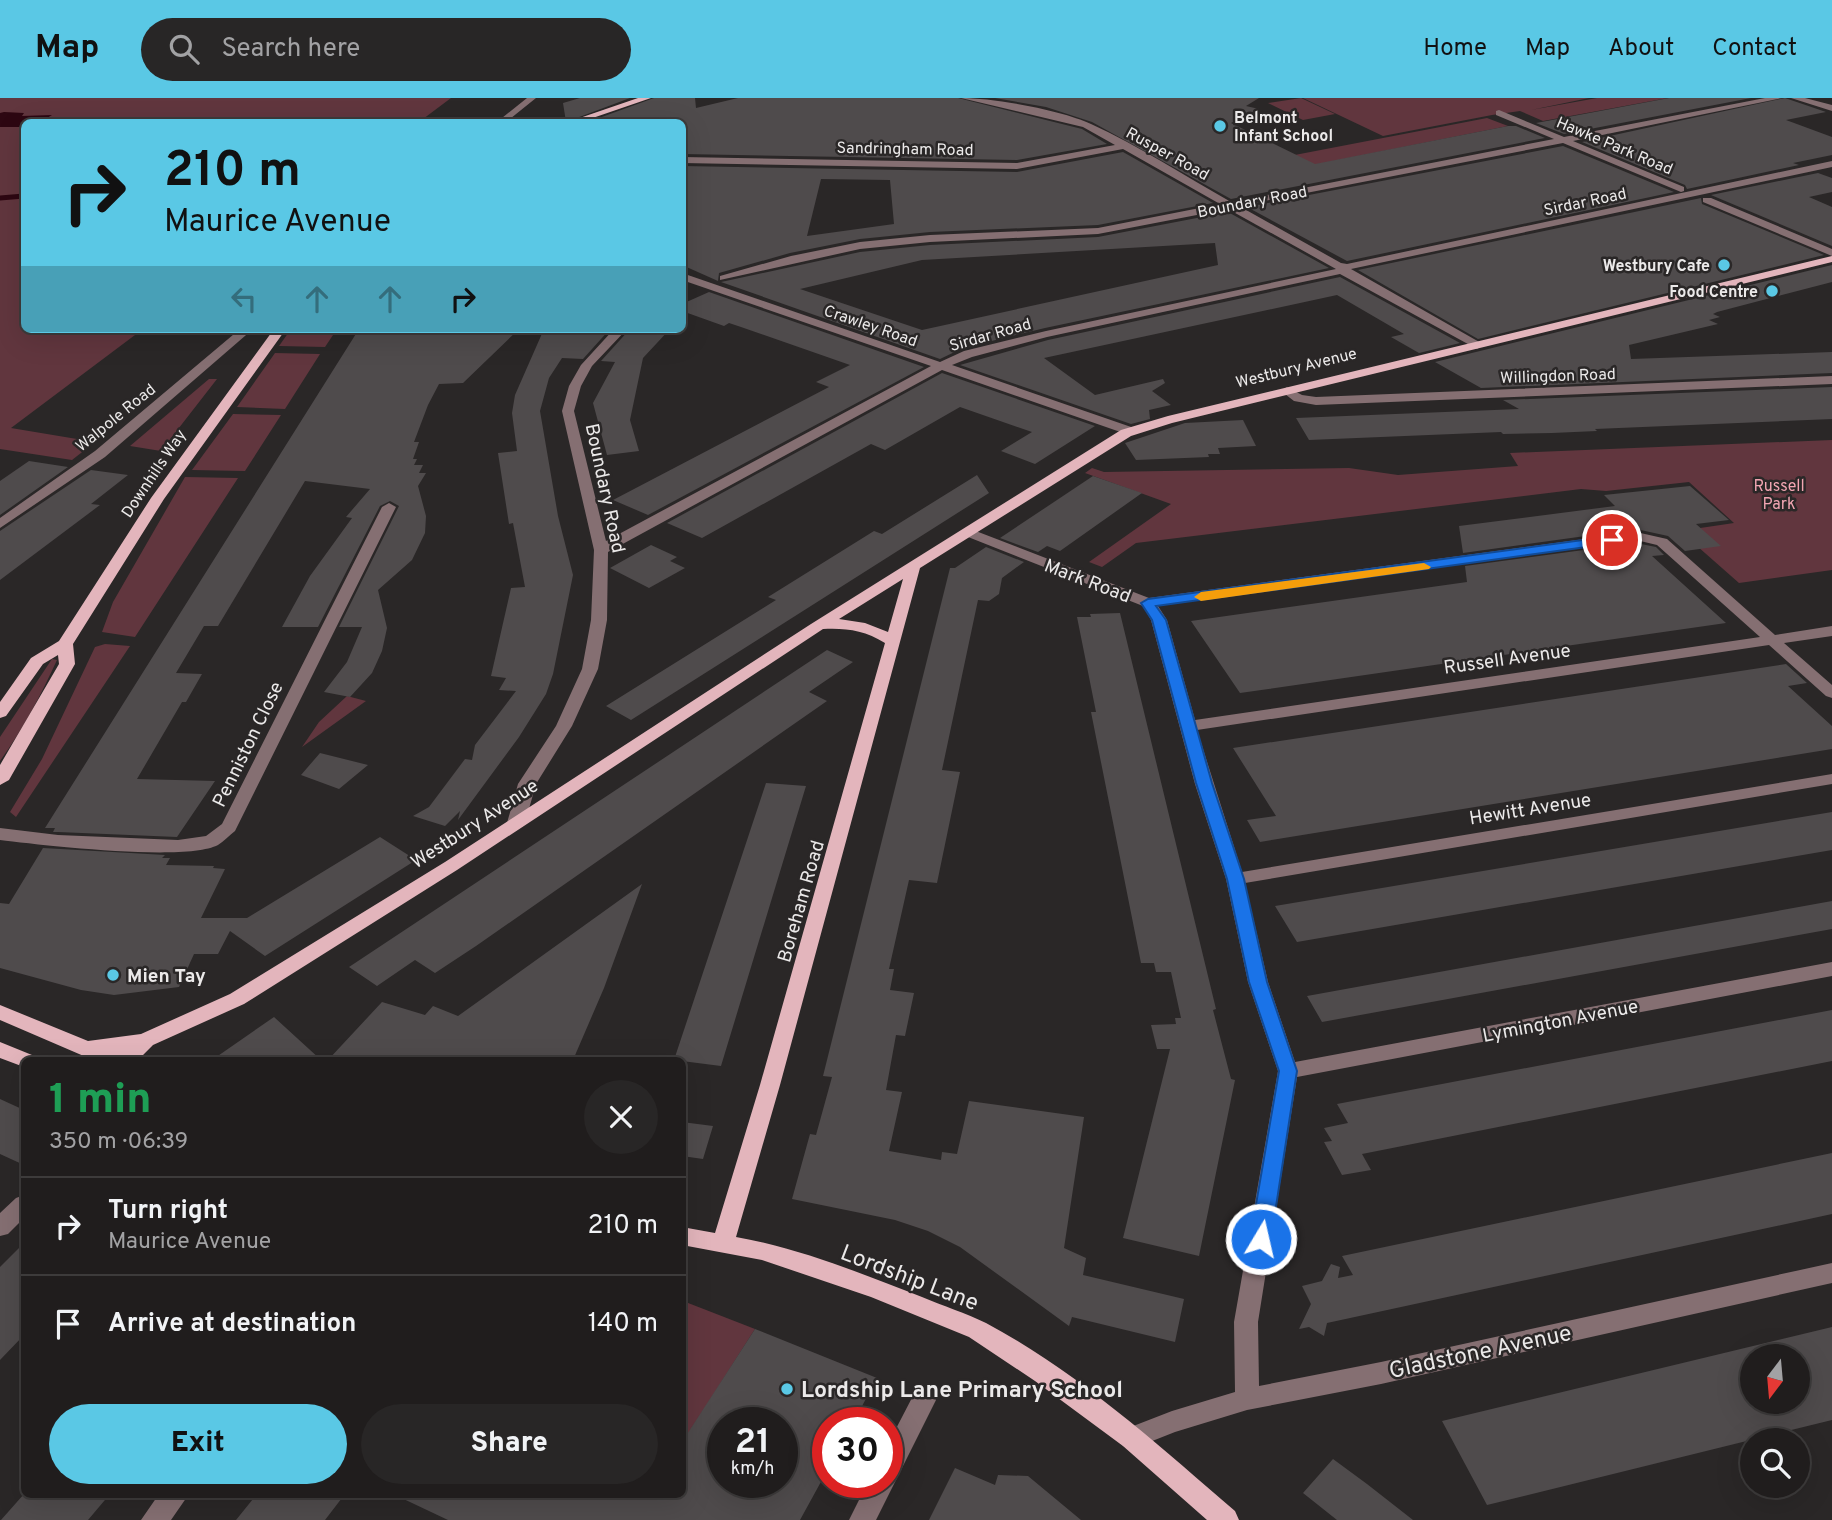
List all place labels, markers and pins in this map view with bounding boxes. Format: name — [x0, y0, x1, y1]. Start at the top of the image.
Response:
place label: Belmont Infant School — [1234, 109, 1333, 147]
marker: Belmont Infant School — [1212, 118, 1228, 134]
place label: Westbury Cafe — [1603, 257, 1710, 277]
marker: Westbury Cafe — [1716, 257, 1732, 273]
place label: Food Centre — [1669, 283, 1758, 303]
marker: Food Centre — [1764, 283, 1780, 299]
pin — [1582, 510, 1642, 570]
place label: Mien Tay — [127, 965, 206, 989]
marker: Mien Tay — [105, 967, 121, 983]
place label: Lordship Lane Primary School — [801, 1377, 1123, 1406]
marker: Lordship Lane Primary School — [779, 1381, 795, 1397]

